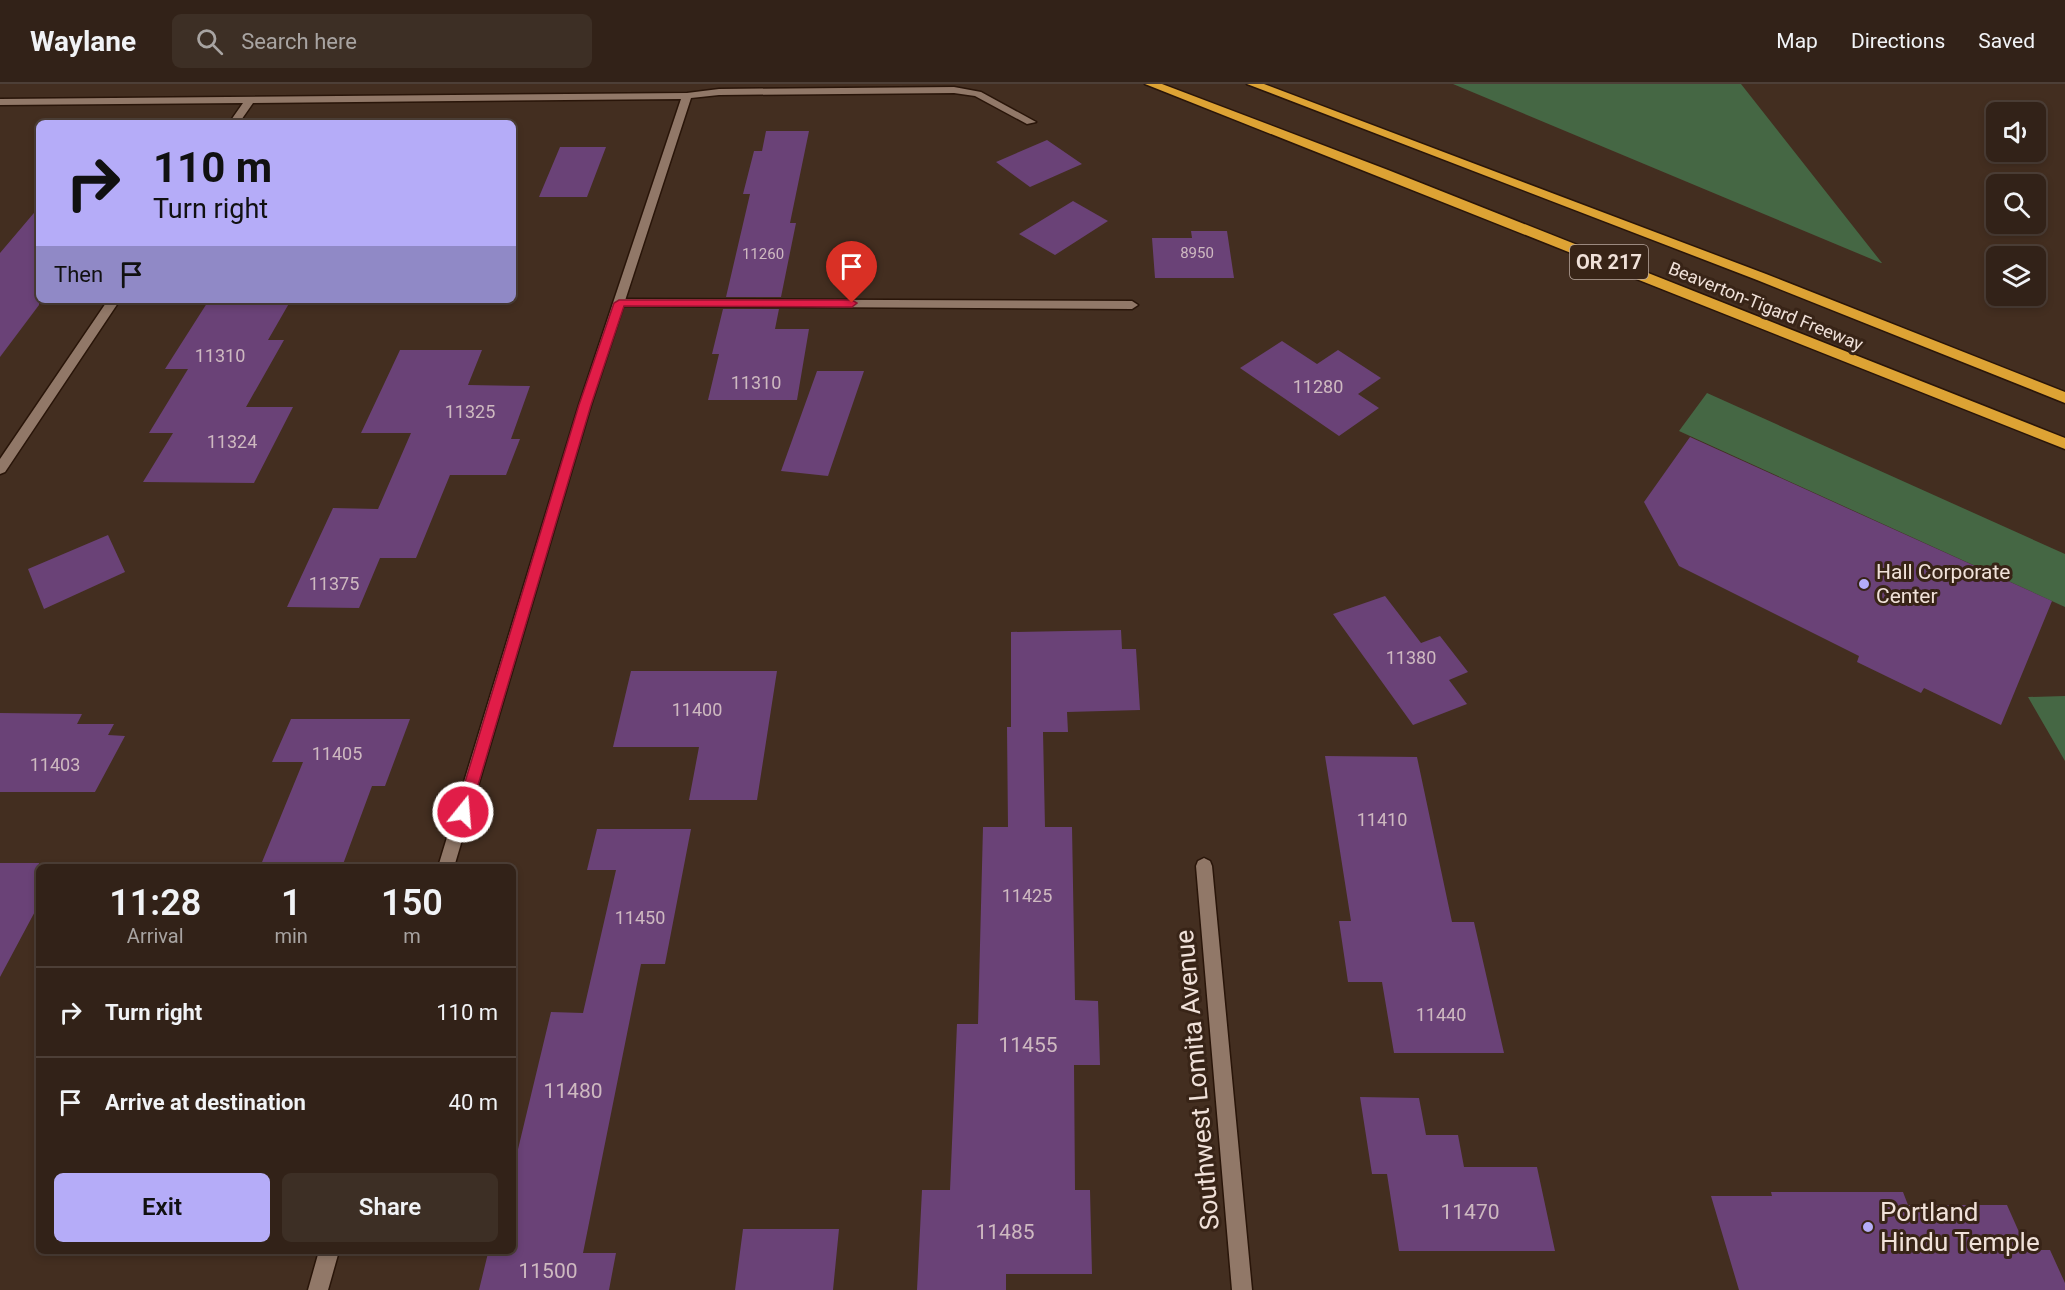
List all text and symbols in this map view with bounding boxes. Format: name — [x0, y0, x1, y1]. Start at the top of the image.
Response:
search box — [172, 14, 592, 68]
text: Waylane — [30, 25, 136, 58]
icon: search — [193, 25, 226, 58]
text: Search here — [241, 29, 357, 54]
text: Map — [1776, 29, 1818, 53]
text: Directions — [1851, 29, 1945, 53]
text: Saved — [1978, 29, 2035, 53]
map controls — [1986, 102, 2046, 306]
button: sound — [1986, 102, 2046, 162]
text: 110 m — [153, 143, 272, 192]
icon: right — [54, 144, 132, 222]
button: search — [1986, 174, 2046, 234]
text: Turn right — [153, 193, 268, 225]
pin — [826, 241, 877, 303]
house number: 8950 — [1180, 244, 1214, 262]
house number: 11260 — [742, 245, 784, 263]
road number: OR 217 — [1570, 245, 1648, 279]
button: layers — [1986, 246, 2046, 306]
icon: arrive — [835, 250, 868, 283]
street label: Beaverton-Tigard Freeway — [1666, 257, 1867, 355]
icon: arrive — [115, 258, 148, 291]
text: Then — [54, 262, 103, 287]
house number: 11310 — [195, 345, 245, 366]
house number: 11310 — [731, 372, 781, 393]
house number: 11280 — [1293, 376, 1343, 397]
house number: 11325 — [445, 401, 495, 422]
house number: 11324 — [207, 431, 257, 452]
place label: Hall Corporate Center — [1876, 560, 2011, 608]
house number: 11375 — [309, 573, 359, 594]
marker: Hall Corporate Center — [1857, 577, 1871, 591]
house number: 11380 — [1386, 647, 1436, 668]
house number: 11400 — [672, 699, 722, 720]
house number: 11405 — [312, 743, 362, 764]
house number: 11403 — [30, 754, 80, 775]
position arrow — [431, 780, 495, 844]
house number: 11410 — [1357, 809, 1407, 830]
text: 11:28 — [109, 882, 201, 924]
text: 1 — [281, 882, 301, 924]
text: 150 — [381, 882, 443, 924]
house number: 11425 — [1002, 885, 1052, 906]
house number: 11450 — [615, 907, 665, 928]
text: Arrival — [127, 924, 184, 948]
text: min — [274, 924, 308, 948]
text: m — [403, 924, 421, 948]
street label: Southwest Lomita Avenue — [1169, 929, 1225, 1231]
icon: right — [54, 996, 87, 1029]
text: Turn right — [105, 1000, 202, 1025]
text: 110 m — [436, 1000, 498, 1025]
house number: 11440 — [1416, 1004, 1466, 1025]
house number: 11455 — [998, 1033, 1058, 1057]
house number: 11480 — [543, 1079, 603, 1103]
icon: arrive — [54, 1086, 87, 1119]
text: Arrive at destination — [105, 1090, 306, 1115]
text: 40 m — [449, 1090, 498, 1115]
button: Exit — [54, 1173, 270, 1242]
button: Share — [282, 1173, 498, 1242]
place label: Portland Hindu Temple — [1880, 1197, 2040, 1257]
house number: 11470 — [1440, 1200, 1500, 1224]
house number: 11485 — [975, 1220, 1035, 1244]
marker: Portland Hindu Temple — [1861, 1220, 1875, 1234]
house number: 11500 — [518, 1259, 578, 1283]

